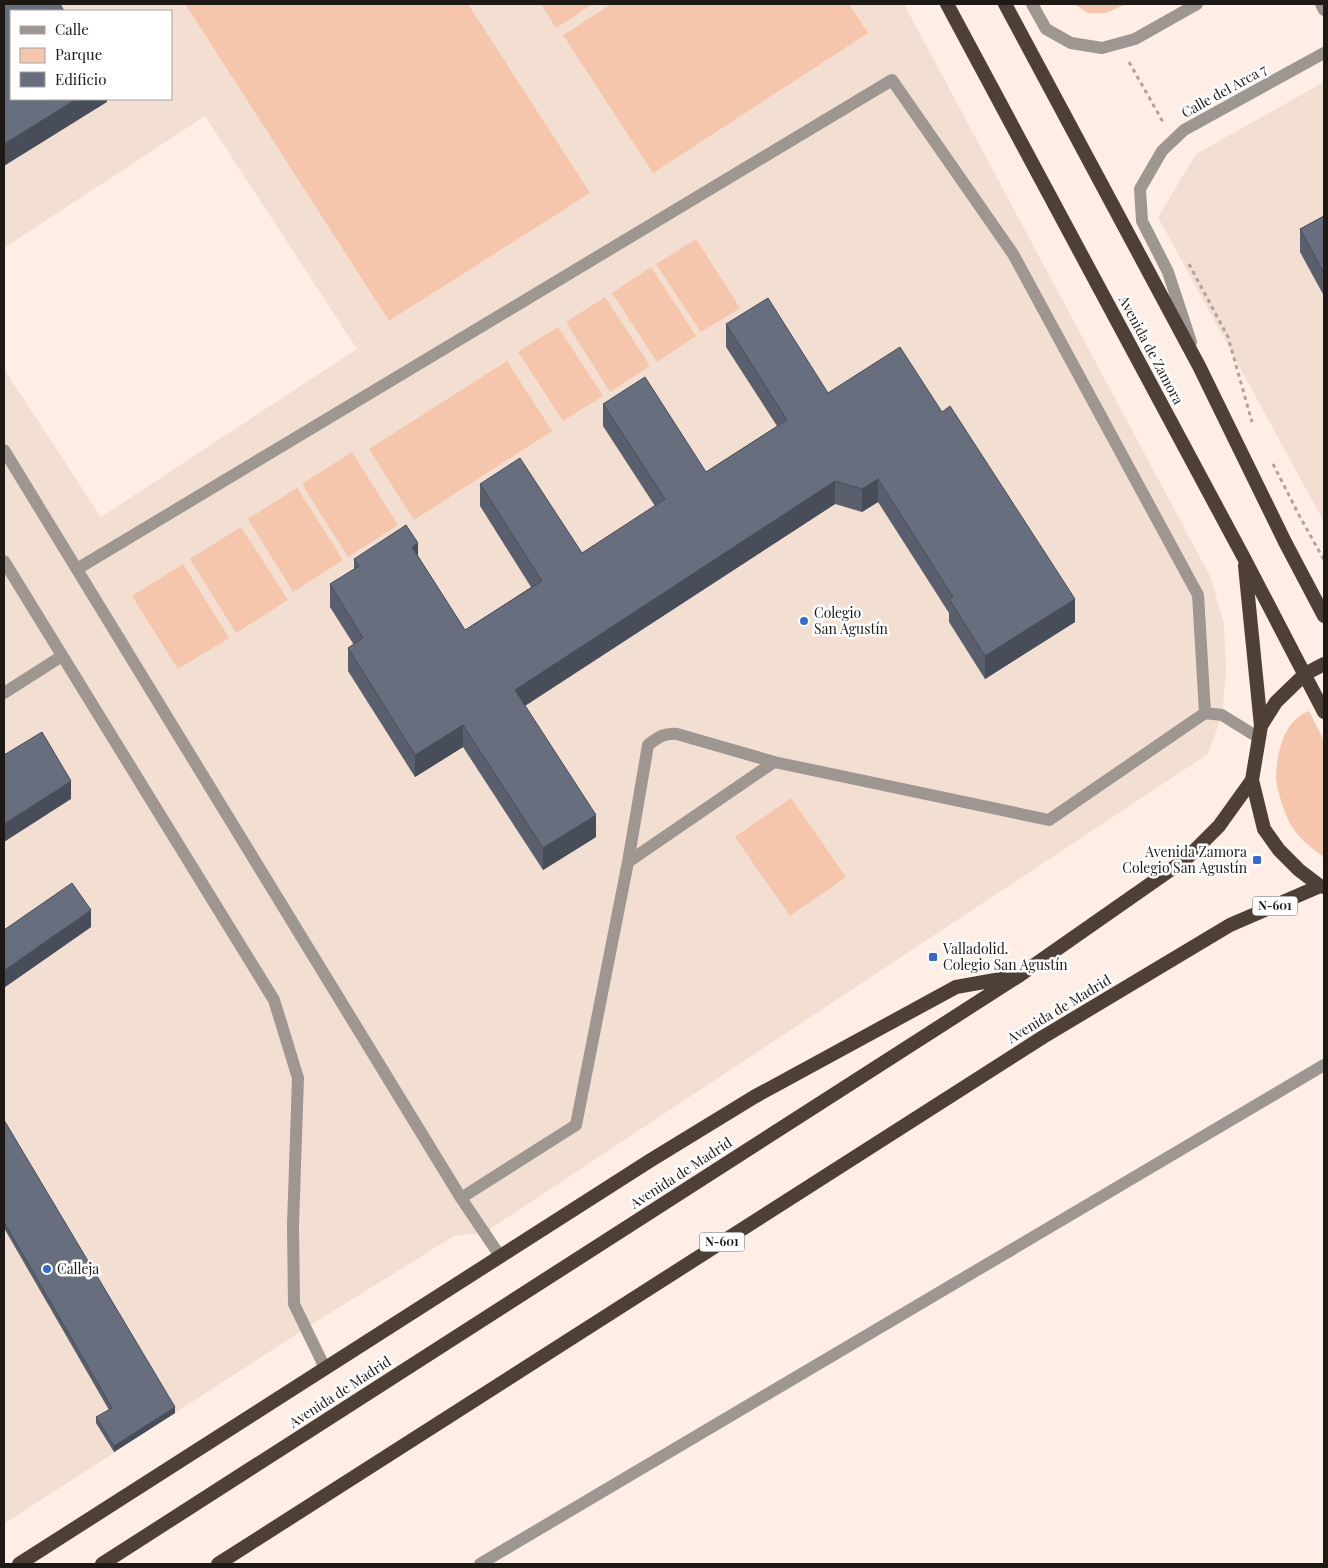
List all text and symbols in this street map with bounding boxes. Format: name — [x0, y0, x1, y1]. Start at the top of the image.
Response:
legend — [10, 10, 172, 100]
text: Calle — [55, 19, 89, 39]
text: Parque — [55, 44, 102, 64]
street label: Calle del Arca 7 — [1178, 59, 1270, 122]
text: Edificio — [55, 69, 106, 89]
street label: Avenida de Zamora — [1114, 291, 1188, 408]
place label: Colegio San Agustín — [814, 603, 889, 638]
marker: Colegio San Agustín — [798, 615, 810, 627]
place label: Avenida Zamora Colegio San Agustín — [1122, 842, 1248, 877]
marker: Avenida Zamora Colegio San Agustín — [1251, 854, 1263, 866]
road number: N-601 — [1252, 896, 1298, 916]
place label: Valladolid. Colegio San Agustín — [942, 939, 1068, 974]
marker: Valladolid. Colegio San Agustín — [927, 951, 939, 963]
street label: Avenida de Madrid — [1002, 970, 1114, 1048]
street label: Avenida de Madrid — [625, 1133, 735, 1213]
road number: N-601 — [700, 1232, 744, 1252]
place label: Calleja — [57, 1259, 99, 1278]
marker: Calleja — [41, 1263, 53, 1275]
street label: Avenida de Madrid — [284, 1352, 394, 1432]

